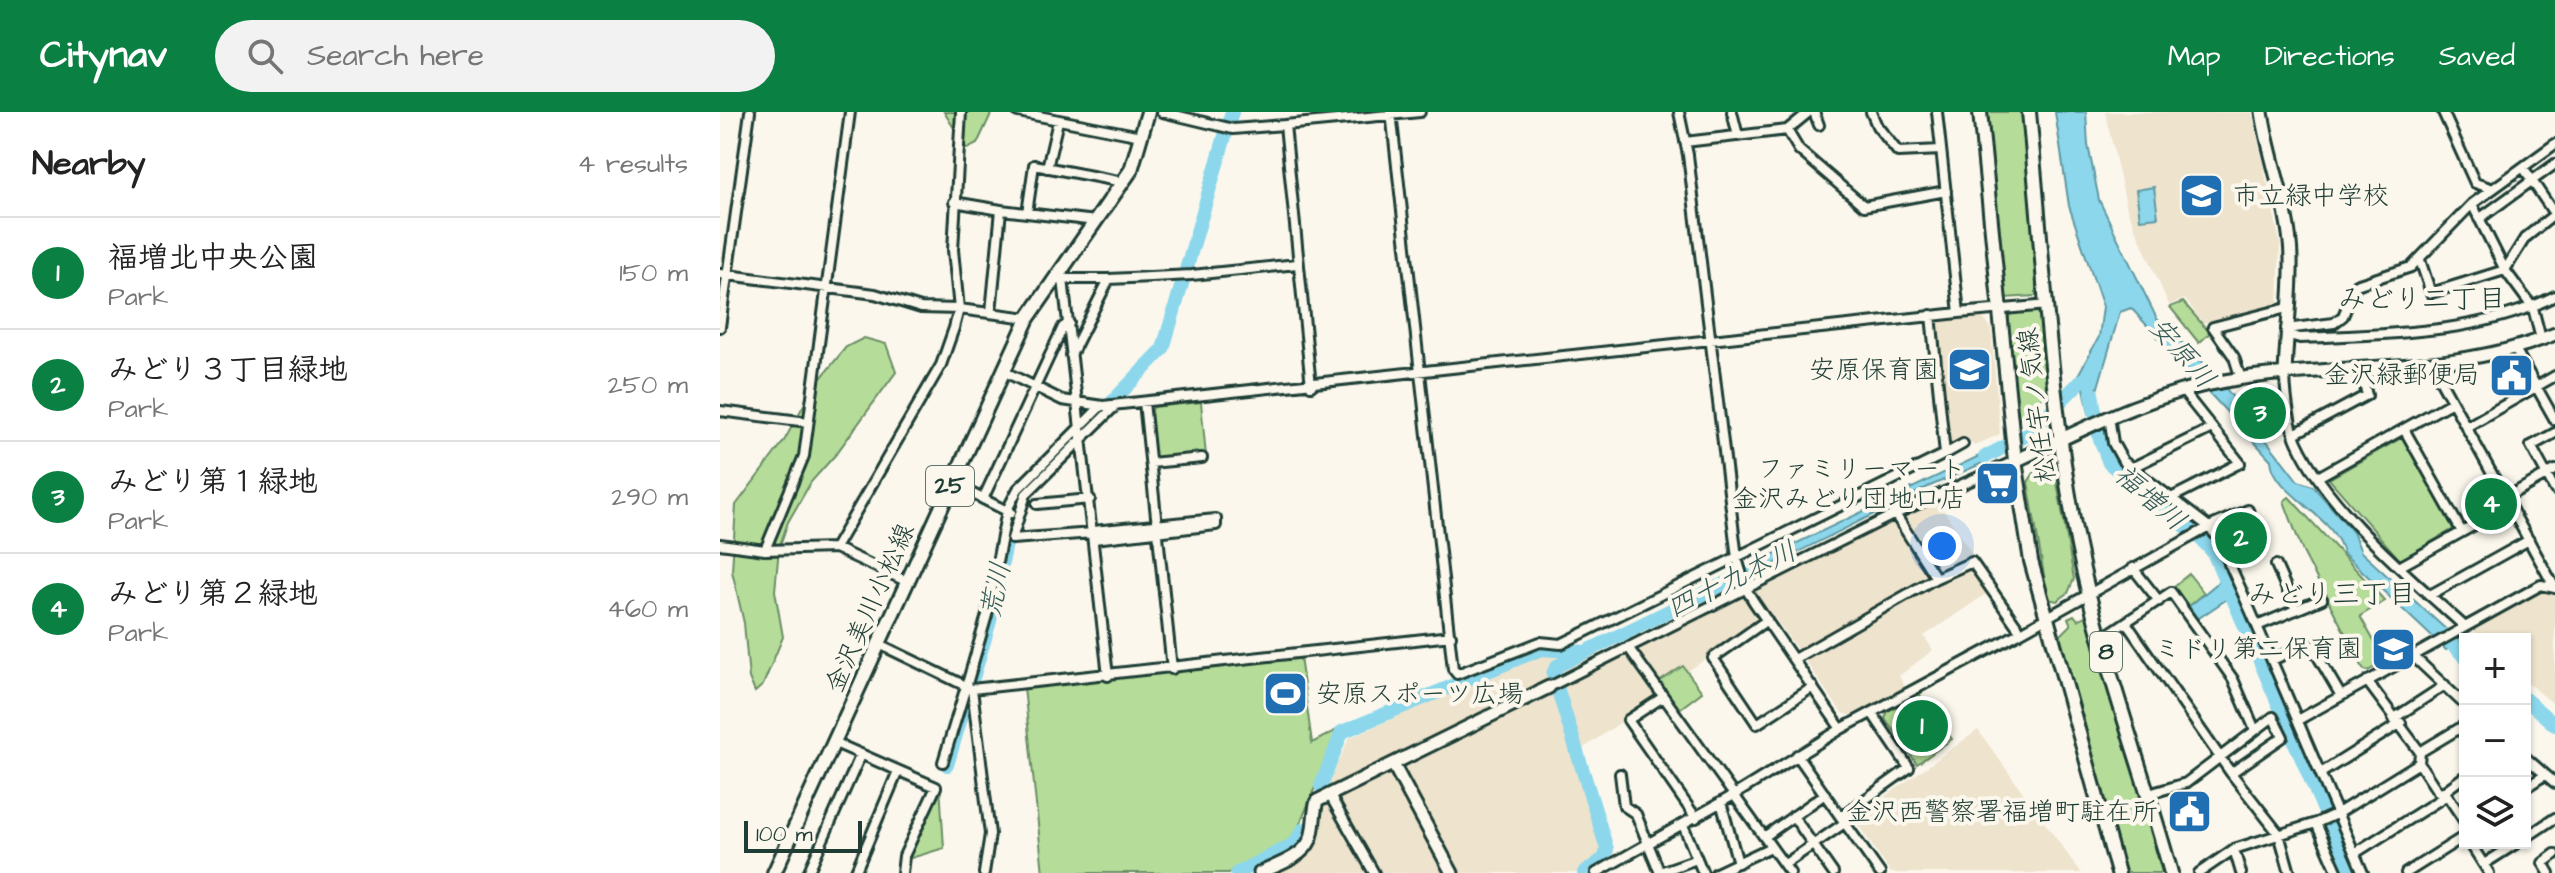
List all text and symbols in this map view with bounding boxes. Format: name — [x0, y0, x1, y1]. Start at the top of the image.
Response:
search box — [215, 20, 775, 92]
text: Citynav — [40, 30, 167, 82]
icon: search — [243, 34, 287, 78]
text: Search here — [307, 35, 484, 77]
text: Map — [2168, 37, 2221, 76]
text: Directions — [2265, 37, 2395, 76]
text: Saved — [2439, 37, 2515, 76]
text: Nearby — [32, 140, 146, 188]
text: 4 results — [578, 146, 688, 182]
school or university icon: 市立緑中学校 — [2178, 172, 2226, 220]
place label: 市立緑中学校 — [2233, 178, 2389, 214]
text: 福増北中央公園 — [108, 237, 318, 279]
text: 1 — [56, 255, 60, 291]
text: 150 m — [619, 255, 688, 291]
text: Park — [108, 279, 168, 315]
district label: みどり二丁目 — [2338, 280, 2506, 319]
water label: 安原川 — [2140, 309, 2224, 397]
street label: 松任宇ノ気線 — [2010, 325, 2064, 485]
school or university icon: 安原保育園 — [1946, 346, 1994, 394]
text: みどり３丁目緑地 — [108, 349, 348, 391]
public building icon: 金沢緑郵便局 — [2487, 351, 2535, 399]
place label: 安原保育園 — [1809, 352, 1939, 388]
place label: 金沢緑郵便局 — [2324, 357, 2480, 393]
text: 2 — [51, 367, 65, 403]
text: 250 m — [608, 367, 688, 403]
pin: 3 — [2234, 383, 2286, 443]
text: Park — [108, 391, 168, 427]
place label: ファミリーマート 金沢みどり団地口店 — [1732, 451, 1966, 517]
water label: 福増川 — [2106, 456, 2194, 540]
supermarket icon: ファミリーマート 金沢みどり団地口店 — [1973, 460, 2021, 508]
text: みどり第１緑地 — [108, 461, 318, 503]
road number: 25 — [926, 466, 974, 506]
pin: 4 — [2465, 474, 2517, 534]
text: 3 — [51, 479, 65, 515]
text: 290 m — [611, 479, 688, 515]
text: Park — [108, 503, 168, 539]
pin: 2 — [2215, 508, 2267, 568]
street label: 金沢美川小松線 — [817, 518, 923, 698]
your location — [1922, 526, 1962, 566]
water label: 四十九本川 — [1661, 532, 1803, 628]
water label: 荒川 — [971, 559, 1021, 621]
text: みどり第２緑地 — [108, 573, 318, 615]
district label: みどり三丁目 — [2248, 575, 2416, 614]
text: 4 — [49, 591, 67, 627]
text: 460 m — [607, 591, 688, 627]
text: Park — [108, 615, 168, 651]
school or university icon: ミドリ第二保育園 — [2369, 625, 2417, 673]
place label: ミドリ第二保育園 — [2154, 631, 2362, 667]
road number: 8 — [2090, 632, 2122, 672]
map controls — [2459, 633, 2531, 849]
button: + — [2459, 633, 2531, 705]
sports icon: 安原スポーツ広場 — [1261, 670, 1309, 718]
place label: 安原スポーツ広場 — [1316, 676, 1523, 712]
pin: 1 — [1896, 696, 1948, 756]
button: − — [2459, 705, 2531, 777]
button: layers — [2459, 777, 2531, 849]
public building icon: 金沢西警察署福増町駐在所 — [2165, 788, 2213, 836]
place label: 金沢西警察署福増町駐在所 — [1846, 794, 2158, 830]
scale bar — [744, 817, 862, 853]
text: 100 m — [756, 819, 813, 850]

